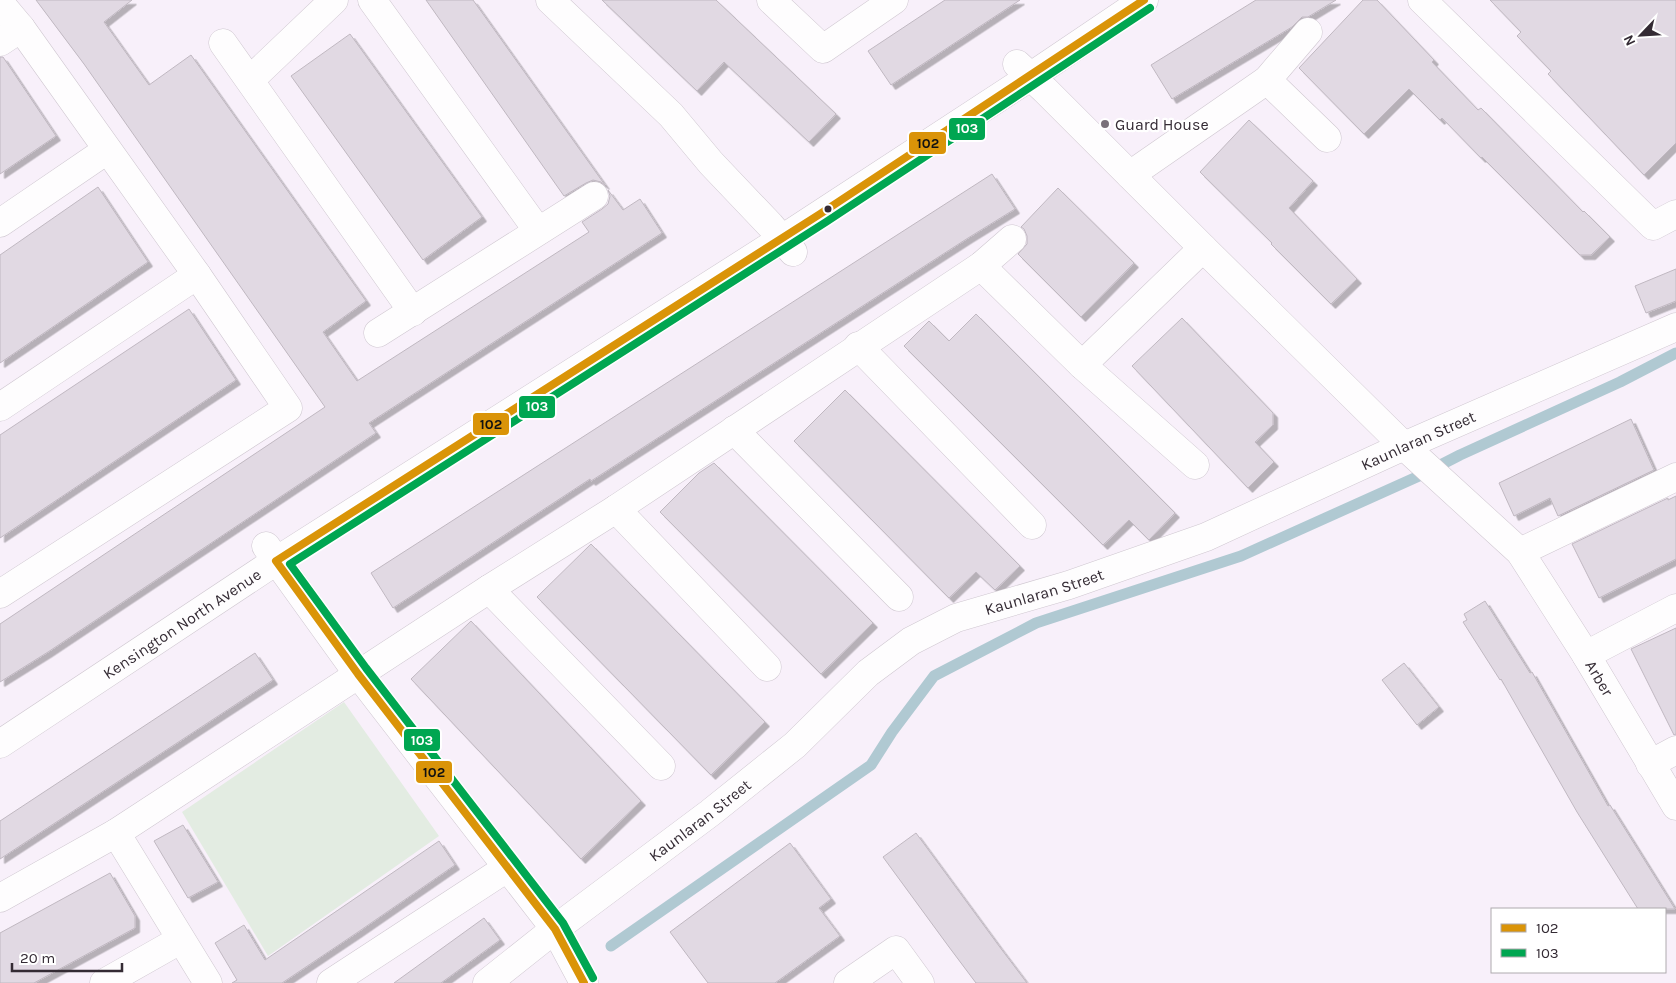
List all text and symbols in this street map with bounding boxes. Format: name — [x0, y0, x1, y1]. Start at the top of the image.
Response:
north arrow — [1616, 10, 1666, 60]
text: N — [1620, 32, 1639, 48]
place label: Guard House — [1115, 115, 1209, 134]
line badge: 103 — [948, 117, 986, 141]
marker: Guard House — [1099, 118, 1111, 130]
text: 103 — [956, 120, 978, 137]
line badge: 102 — [908, 131, 947, 155]
text: 102 — [917, 135, 939, 152]
unlabelled marker — [823, 204, 833, 214]
line badge: 103 — [518, 395, 556, 419]
text: 103 — [526, 398, 548, 415]
street label: Kaunlaran Street — [1358, 407, 1478, 474]
line badge: 102 — [472, 412, 510, 436]
text: 102 — [480, 416, 502, 433]
street label: Kensington North Avenue — [99, 565, 264, 683]
street label: Kaunlaran Street — [983, 565, 1106, 619]
street label: Arber — [1581, 657, 1617, 700]
line badge: 103 — [403, 728, 441, 752]
text: 103 — [411, 732, 433, 749]
line badge: 102 — [415, 760, 453, 784]
text: 102 — [423, 764, 445, 781]
street label: Kaunlaran Street — [645, 775, 755, 865]
legend — [1491, 908, 1666, 973]
text: 102 — [1536, 919, 1559, 937]
scale bar — [12, 940, 122, 972]
text: 103 — [1536, 944, 1559, 962]
text: 20 m — [20, 949, 55, 967]

